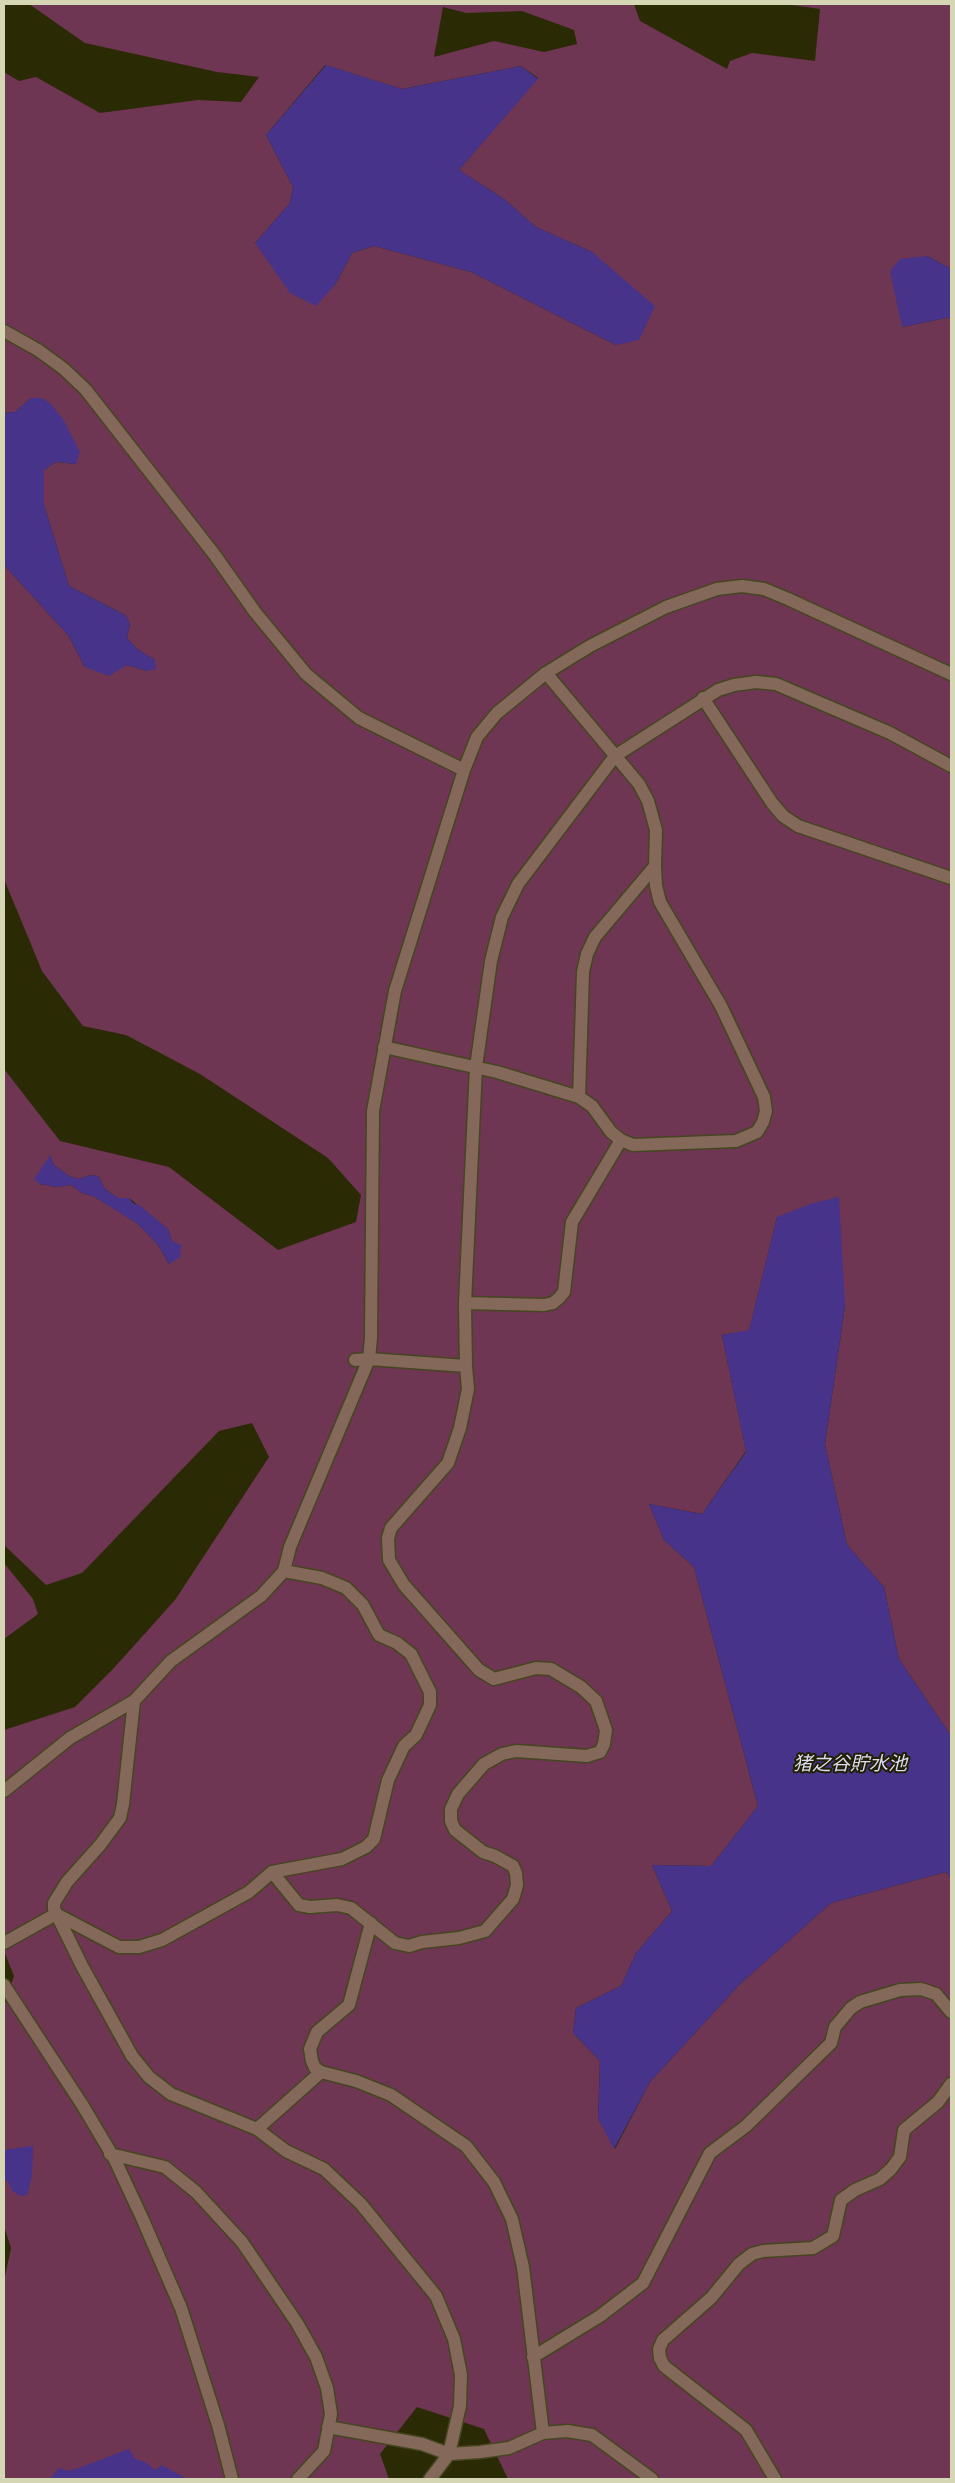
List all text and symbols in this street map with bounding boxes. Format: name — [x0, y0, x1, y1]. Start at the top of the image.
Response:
water label: 猪之谷貯水池 — [793, 1754, 907, 1776]

